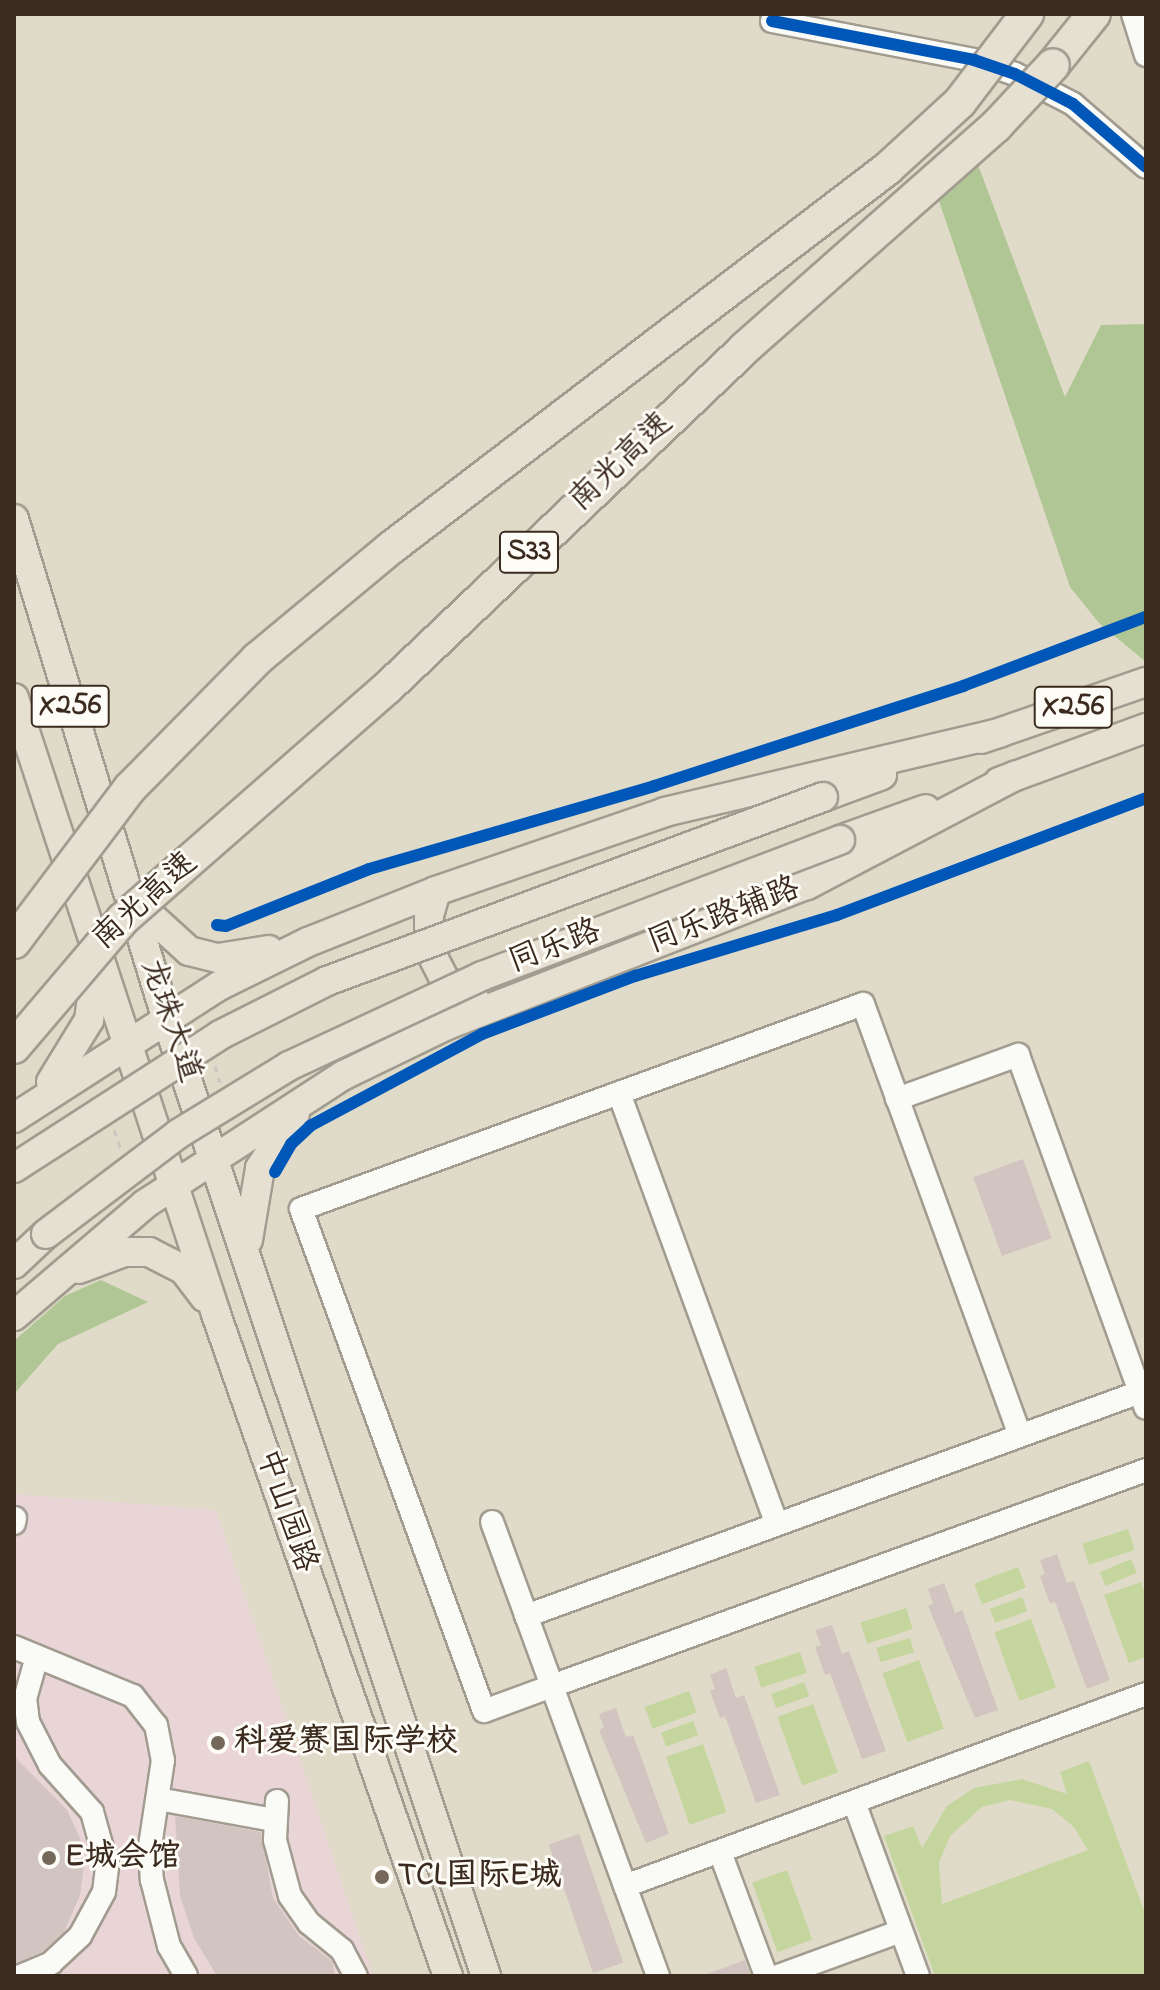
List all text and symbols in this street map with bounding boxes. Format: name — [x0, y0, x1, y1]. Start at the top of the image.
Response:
street label: 南光高速 — [562, 405, 682, 521]
road number: S33 — [497, 526, 561, 578]
road number: X256 — [30, 680, 110, 732]
road number: X256 — [1033, 681, 1113, 733]
street label: 南光高速 — [86, 845, 206, 959]
street label: 同乐路辅路 — [642, 870, 806, 964]
street label: 同乐路 — [503, 913, 607, 983]
street label: 龙珠大道 — [130, 954, 208, 1088]
street label: 中山园路 — [246, 1444, 324, 1578]
place label: 科爱赛国际学校 — [234, 1724, 458, 1762]
marker: 科爱赛国际学校 — [209, 1734, 227, 1752]
place label: E城会馆 — [65, 1839, 180, 1877]
marker: E城会馆 — [40, 1849, 58, 1867]
place label: TCL国际E城 — [398, 1858, 561, 1896]
marker: TCL国际E城 — [373, 1868, 391, 1886]

